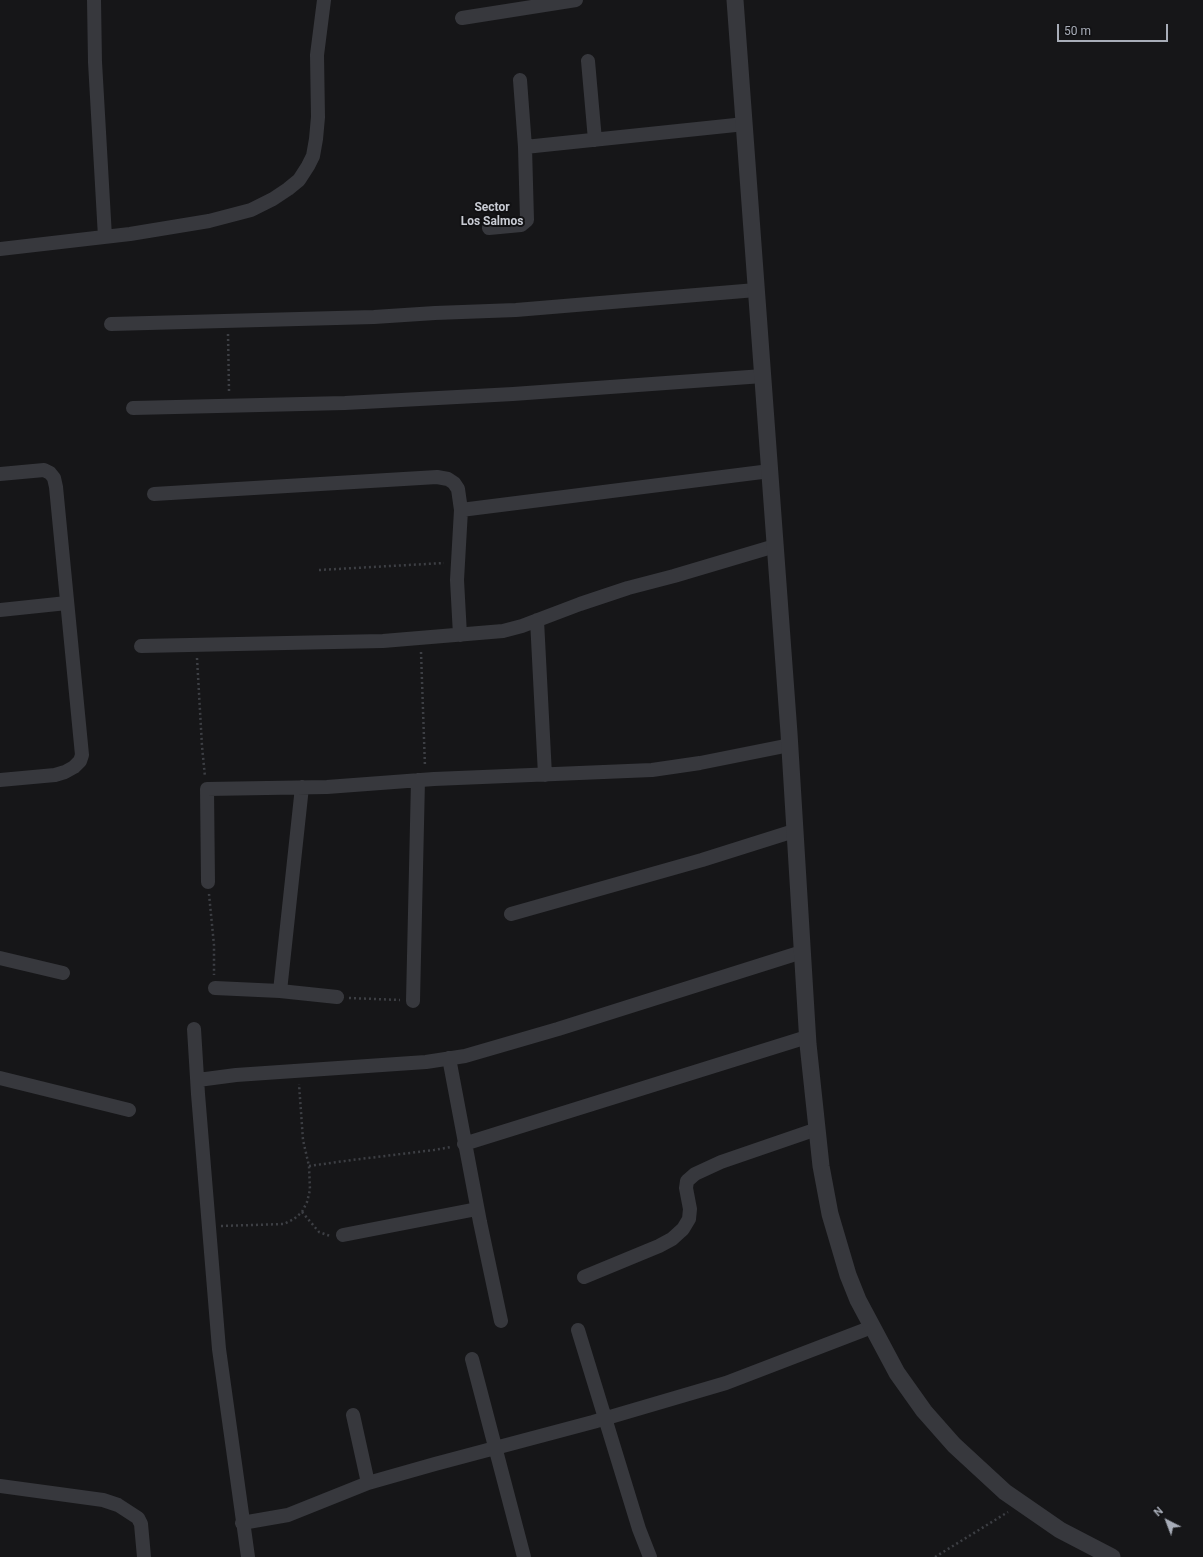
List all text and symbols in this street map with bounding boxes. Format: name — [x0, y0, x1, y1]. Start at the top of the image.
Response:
scale bar — [1059, 16, 1170, 42]
text: 50 m — [1064, 24, 1091, 38]
district label: Sector Los Salmos — [461, 201, 523, 229]
north arrow — [1147, 1501, 1187, 1541]
text: N — [1151, 1504, 1166, 1519]

